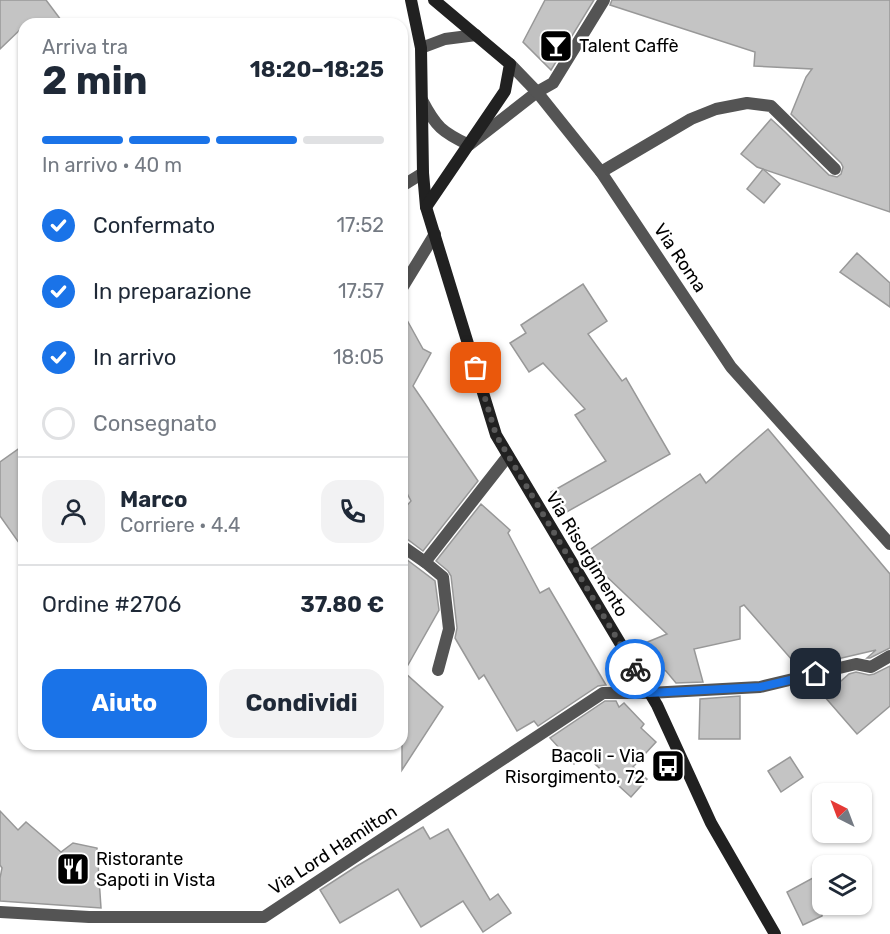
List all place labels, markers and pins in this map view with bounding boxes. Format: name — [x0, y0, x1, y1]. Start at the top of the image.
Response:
bar icon: Talent Caffè — [538, 28, 574, 64]
place label: Talent Caffè — [579, 35, 679, 57]
pin — [450, 342, 501, 393]
pin — [790, 648, 841, 699]
place label: Bacoli - Via Risorgimento, 72 — [505, 745, 645, 788]
bus stop icon: Bacoli - Via Risorgimento, 72 — [650, 748, 686, 784]
place label: Ristorante Sapoti in Vista — [96, 848, 215, 891]
restaurant icon: Ristorante Sapoti in Vista — [55, 851, 91, 887]

